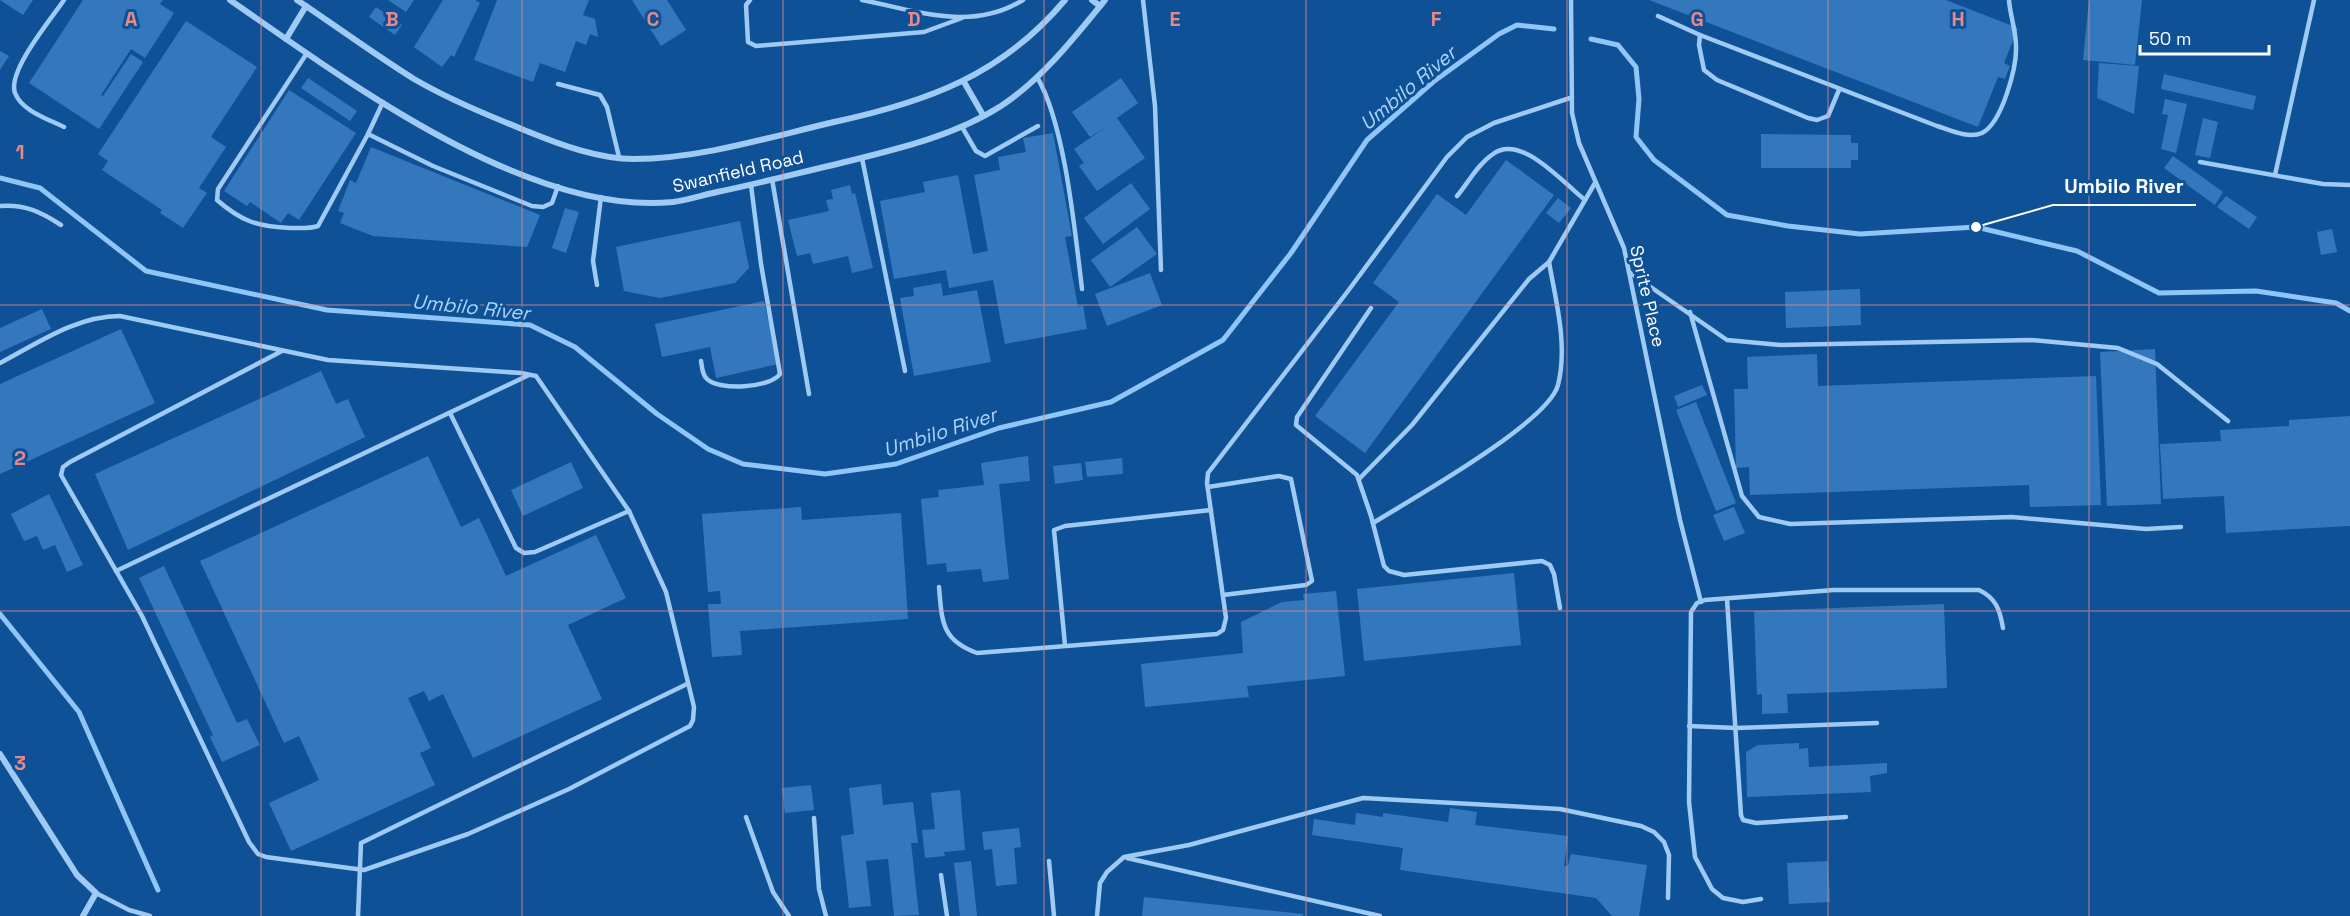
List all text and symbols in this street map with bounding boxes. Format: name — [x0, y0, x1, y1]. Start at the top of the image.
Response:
text: A — [125, 6, 138, 32]
text: B — [385, 6, 399, 32]
text: C — [647, 6, 660, 32]
text: D — [907, 6, 921, 32]
text: E — [1169, 6, 1181, 32]
text: F — [1431, 6, 1442, 32]
text: G — [1690, 6, 1704, 32]
text: H — [1951, 6, 1965, 32]
scale bar — [2140, 18, 2269, 56]
text: 50 m — [2149, 27, 2191, 50]
water label: Umbilo River — [1354, 39, 1463, 136]
text: 1 — [15, 139, 25, 165]
street label: Swanfield Road — [670, 145, 806, 197]
callout: Umbilo River — [2053, 167, 2196, 205]
text: Umbilo River — [2064, 173, 2184, 199]
street label: Sprite Place — [1625, 243, 1671, 349]
water label: Umbilo River — [411, 288, 533, 326]
water label: Umbilo River — [880, 401, 1002, 463]
text: 2 — [14, 445, 26, 471]
text: 3 — [14, 750, 26, 776]

